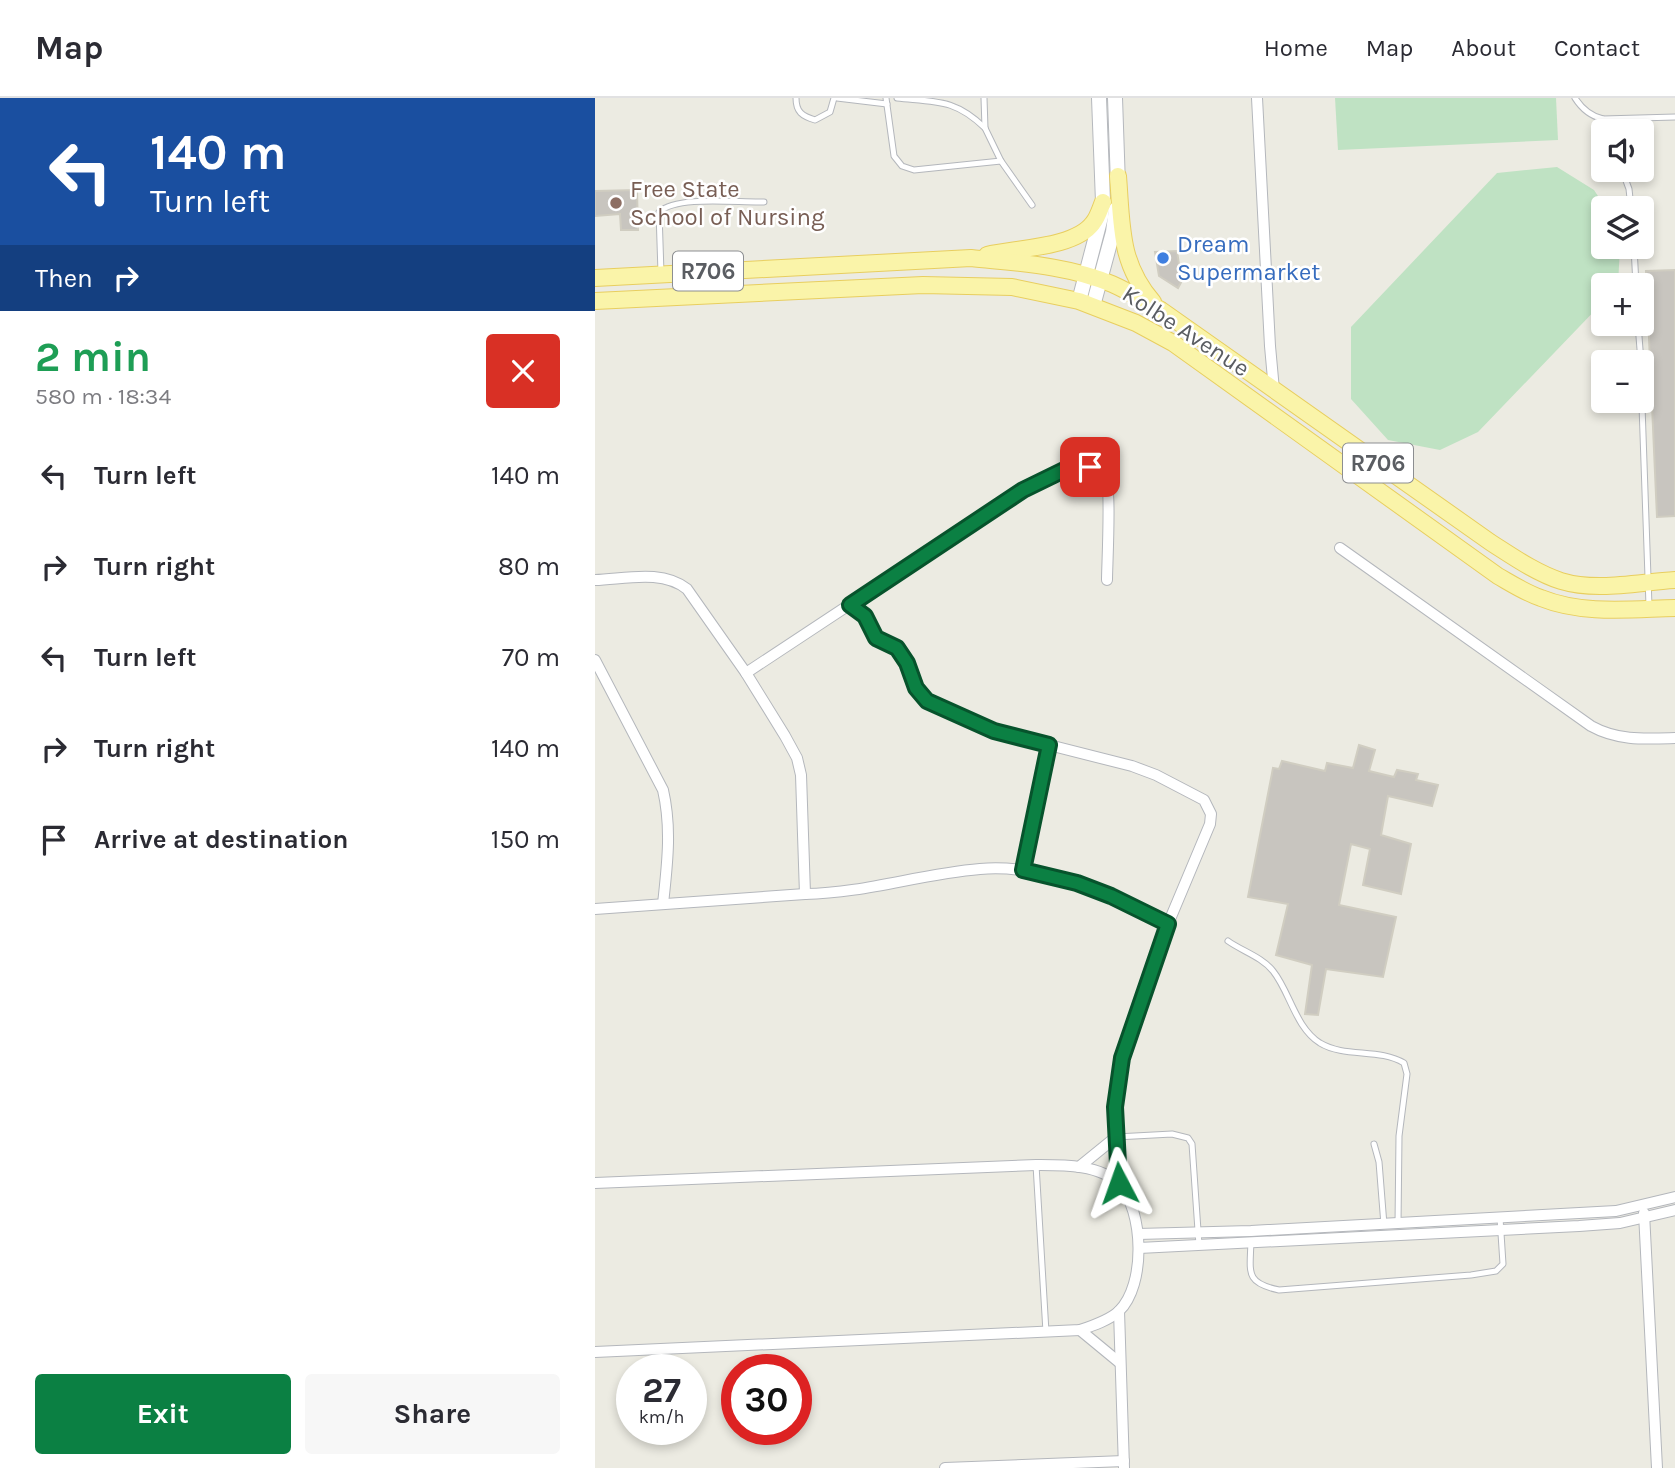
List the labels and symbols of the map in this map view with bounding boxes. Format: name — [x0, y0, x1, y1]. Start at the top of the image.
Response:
place label: Free State School of Nursing — [630, 175, 825, 231]
marker: Free State School of Nursing — [608, 195, 624, 211]
place label: Dream Supermarket — [1177, 230, 1320, 286]
marker: Dream Supermarket — [1155, 250, 1171, 266]
road number: R706 — [673, 252, 743, 290]
street label: Kolbe Avenue — [1117, 280, 1255, 382]
pin — [1060, 437, 1120, 497]
road number: R706 — [1343, 444, 1413, 482]
position arrow — [1082, 1146, 1156, 1220]
speed limit sign: 30 — [721, 1354, 812, 1445]

